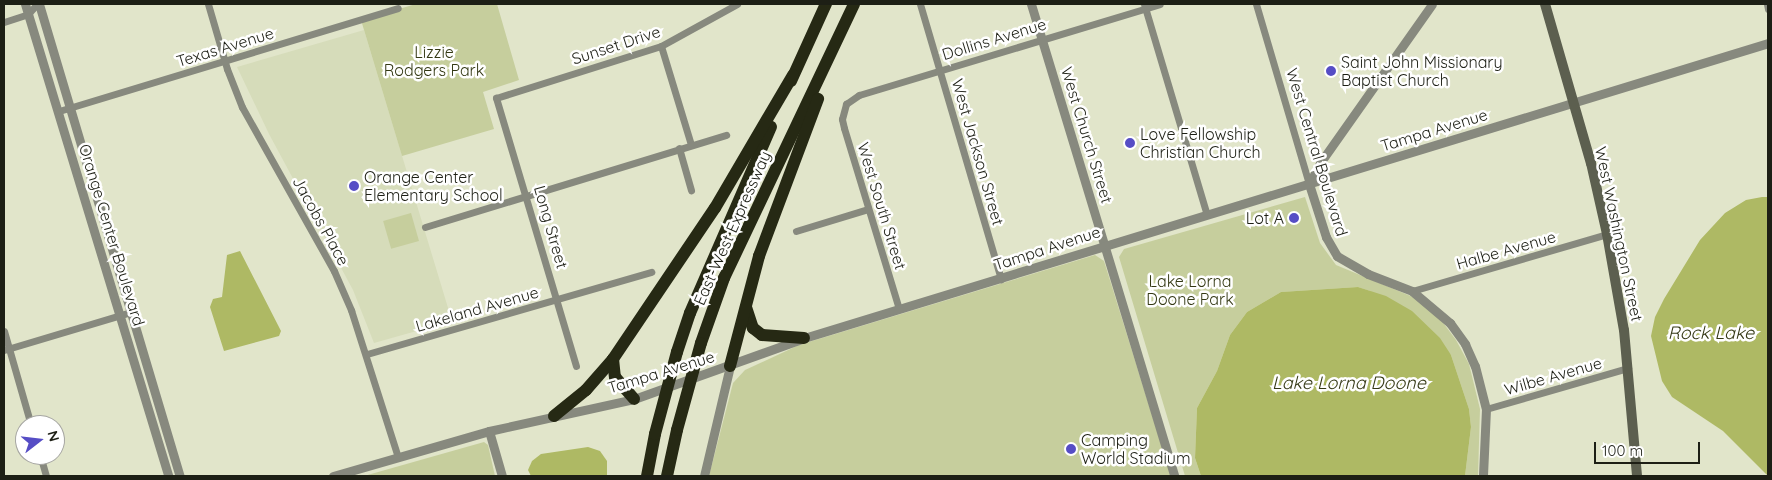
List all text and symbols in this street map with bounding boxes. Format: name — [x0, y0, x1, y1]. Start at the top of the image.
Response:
street label: Dollins Avenue — [940, 14, 1048, 64]
street label: Sunset Drive — [569, 22, 663, 68]
street label: Texas Avenue — [174, 23, 276, 71]
park label: Lizzie Rodgers Park — [384, 42, 484, 80]
place label: Saint John Missionary Baptist Church — [1341, 52, 1503, 90]
street label: West Church Street — [1057, 65, 1117, 205]
marker: Saint John Missionary Baptist Church — [1325, 65, 1337, 77]
street label: West Central Boulevard — [1282, 66, 1352, 238]
street label: West Jackson Street — [948, 76, 1008, 228]
street label: Tampa Avenue — [1378, 105, 1490, 155]
place label: Love Fellowship Christian Church — [1140, 124, 1261, 162]
marker: Love Fellowship Christian Church — [1124, 137, 1136, 149]
street label: West South Street — [854, 140, 910, 272]
street label: Orange Center Boulevard — [75, 142, 149, 328]
street label: West Washington Street — [1591, 145, 1647, 323]
street label: East-West Expressway — [689, 148, 775, 308]
place label: Orange Center Elementary School — [364, 167, 503, 205]
street label: Jacobs Place — [289, 173, 353, 269]
marker: Orange Center Elementary School — [348, 180, 360, 192]
street label: Long Street — [530, 183, 572, 271]
place label: Lot A — [1246, 208, 1284, 228]
marker: Lot A — [1288, 212, 1300, 224]
street label: Tampa Avenue — [991, 222, 1103, 274]
street label: Halbe Avenue — [1454, 227, 1558, 273]
park label: Lake Lorna Doone Park — [1146, 271, 1234, 309]
street label: Lakeland Avenue — [413, 282, 541, 336]
water label: Rock Lake — [1668, 322, 1754, 344]
street label: Tampa Avenue — [605, 347, 717, 397]
street label: Wilbe Avenue — [1502, 353, 1604, 399]
water label: Lake Lorna Doone — [1272, 372, 1426, 394]
north arrow — [15, 415, 65, 465]
text: N — [43, 429, 64, 444]
place label: Camping World Stadium — [1081, 430, 1191, 468]
scale bar — [1597, 432, 1703, 464]
text: 100 m — [1602, 441, 1643, 460]
marker: Camping World Stadium — [1065, 443, 1077, 455]

